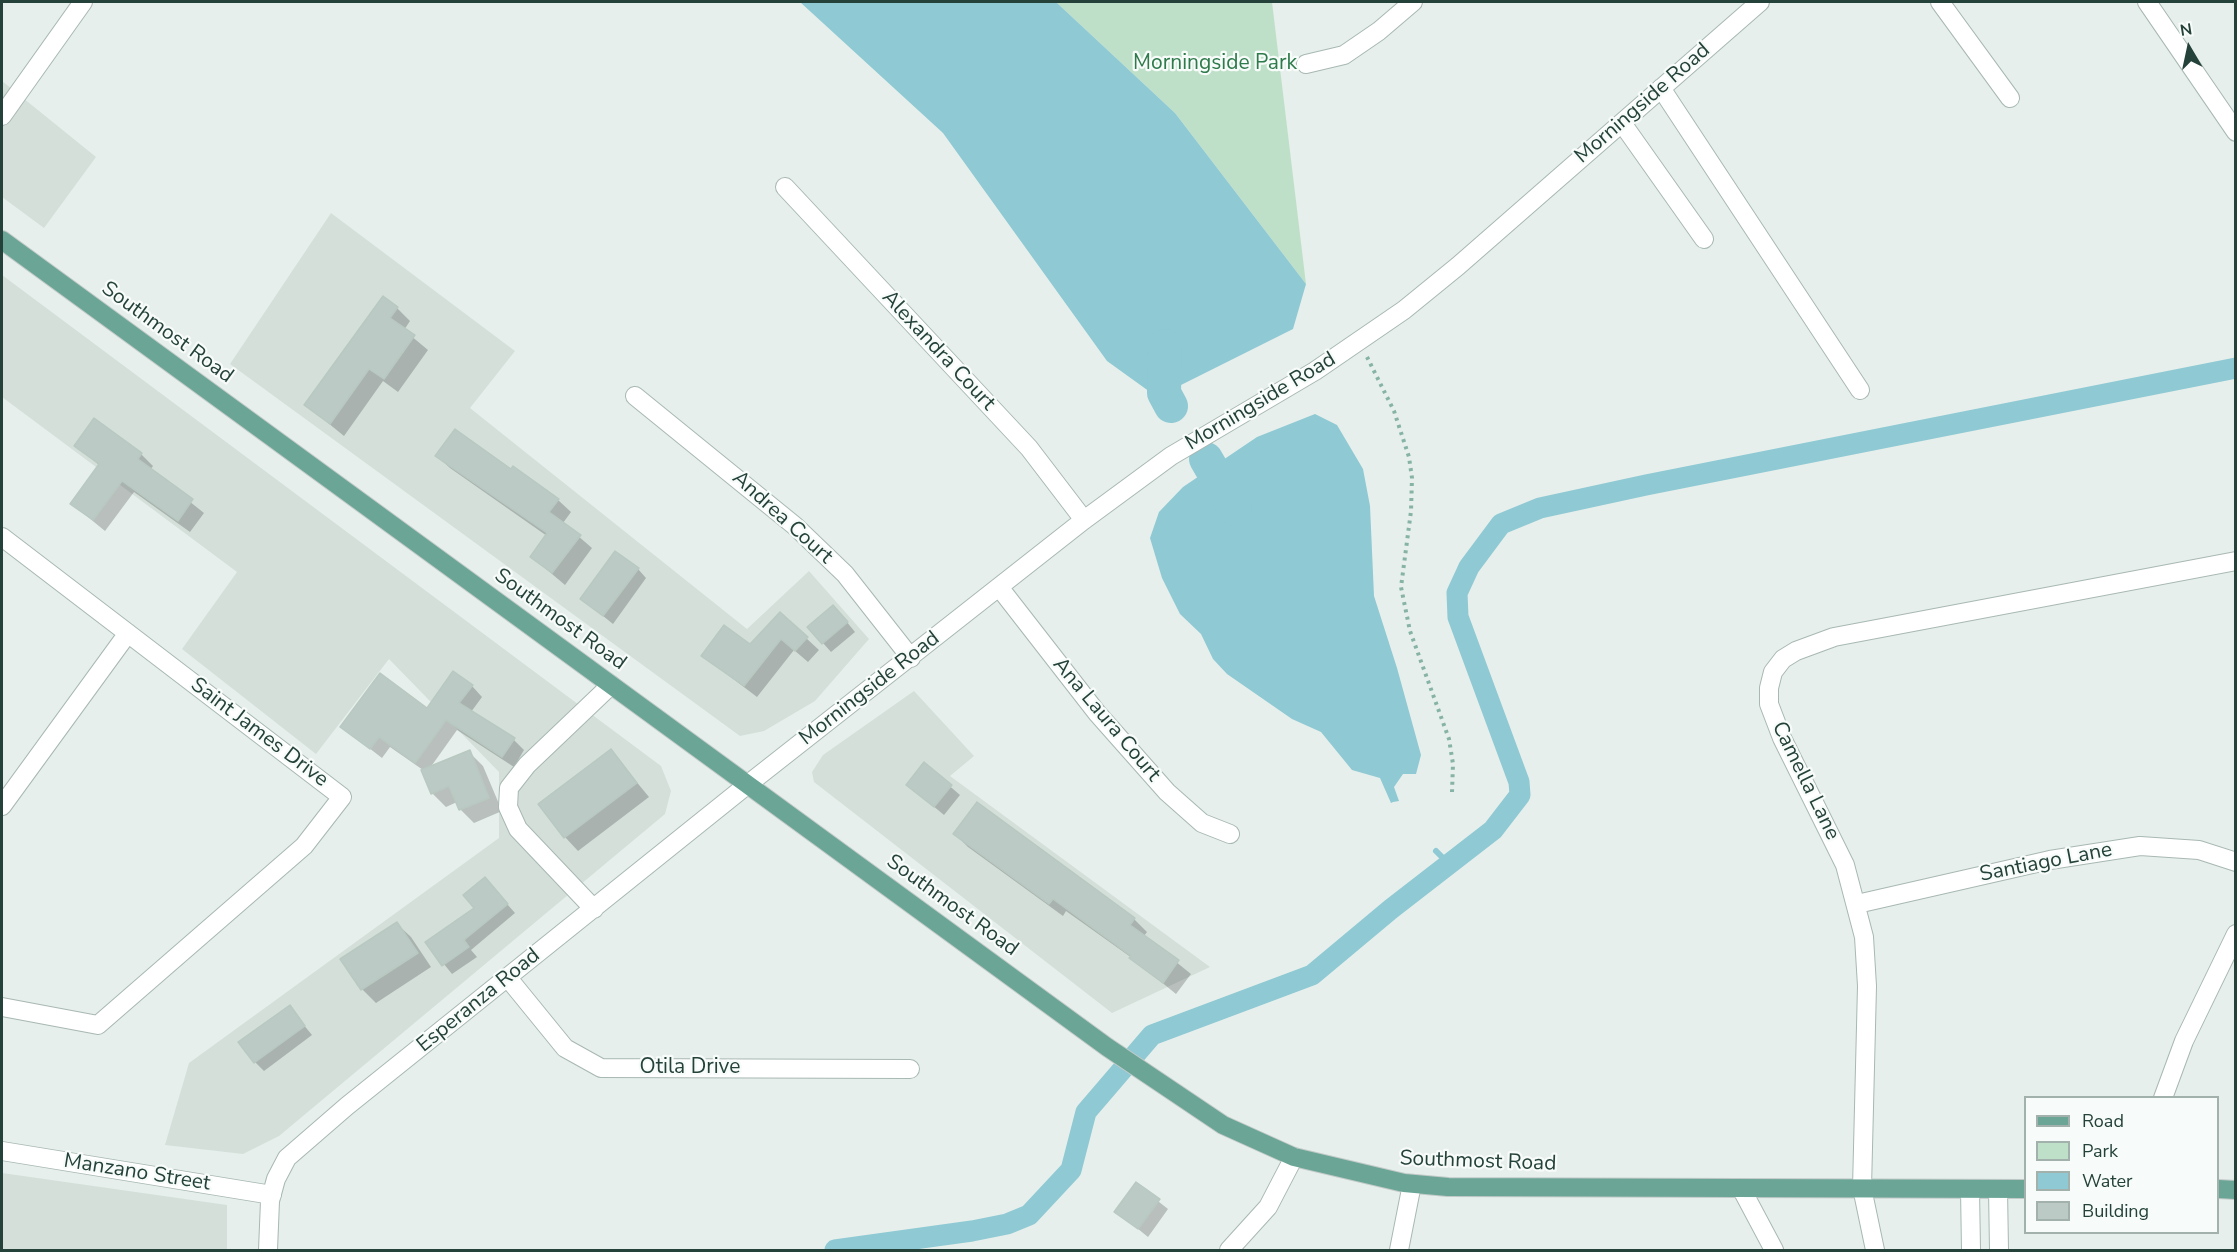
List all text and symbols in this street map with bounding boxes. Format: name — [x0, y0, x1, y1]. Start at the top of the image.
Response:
north arrow — [2159, 18, 2219, 78]
text: N — [2179, 18, 2194, 42]
street label: Morningside Road — [1570, 38, 1716, 170]
park label: Morningside Park — [1133, 51, 1297, 77]
street label: Southmost Road — [96, 277, 238, 389]
street label: Alexandra Court — [876, 286, 1000, 416]
street label: Morningside Road — [1181, 347, 1341, 457]
street label: Andrea Court — [726, 466, 838, 570]
street label: Southmost Road — [489, 564, 631, 676]
street label: Morningside Road — [795, 626, 945, 752]
street label: Ana Laura Court — [1047, 653, 1165, 787]
street label: Saint James Drive — [185, 673, 333, 793]
street label: Camella Lane — [1765, 718, 1845, 844]
street label: Santiago Lane — [1978, 838, 2114, 888]
street label: Southmost Road — [881, 850, 1023, 962]
street label: Esperanza Road — [412, 944, 546, 1058]
street label: Otila Drive — [640, 1055, 740, 1081]
legend — [2024, 1096, 2219, 1234]
text: Road — [2082, 1109, 2124, 1133]
text: Park — [2082, 1139, 2118, 1163]
street label: Southmost Road — [1399, 1147, 1557, 1177]
street label: Manzano Street — [62, 1149, 212, 1197]
text: Water — [2082, 1169, 2133, 1193]
text: Building — [2082, 1199, 2149, 1223]

